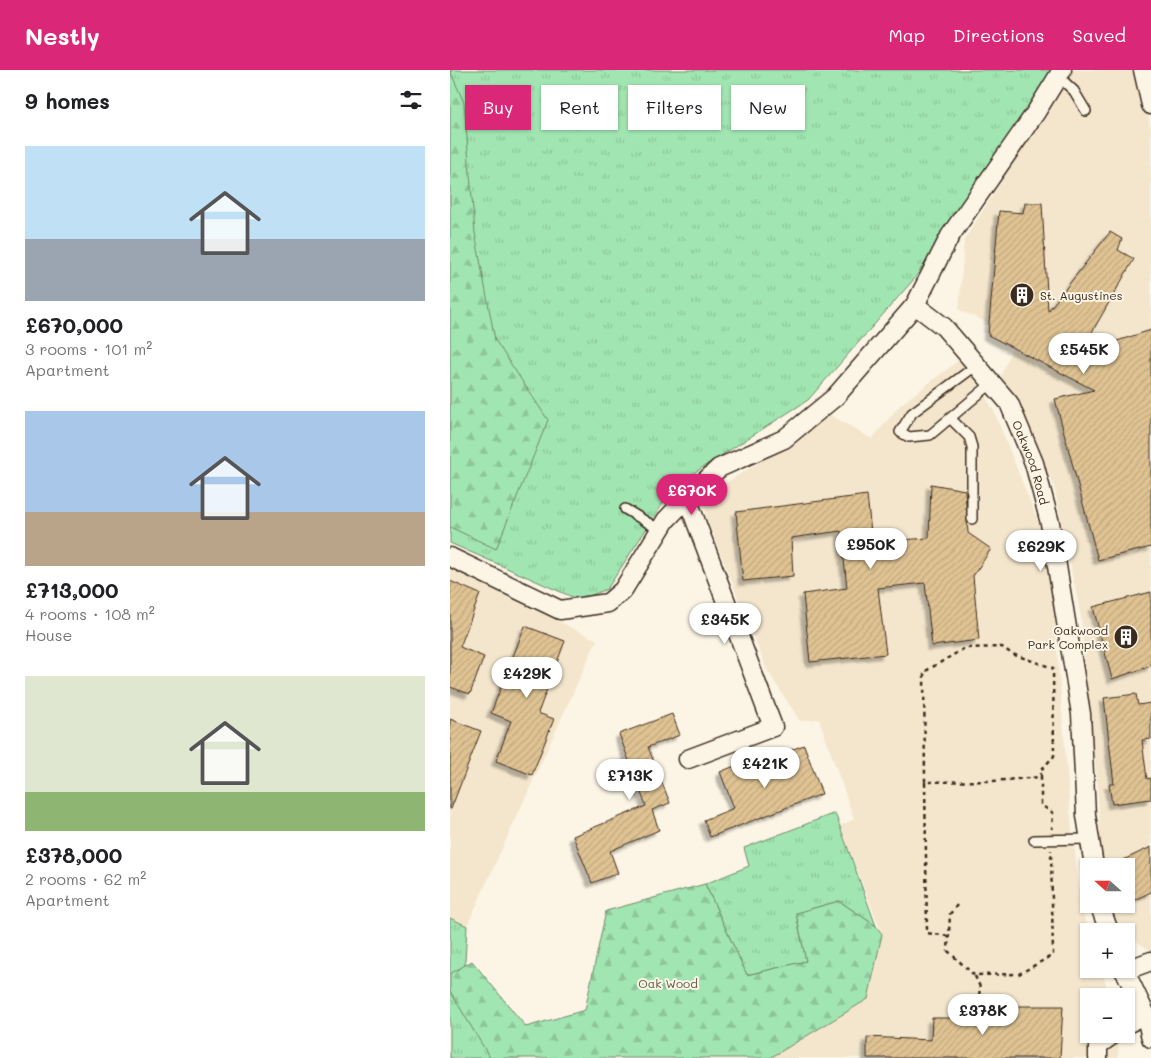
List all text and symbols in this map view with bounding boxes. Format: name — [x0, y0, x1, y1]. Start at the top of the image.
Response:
text: Nestly — [25, 20, 100, 51]
text: Map — [888, 23, 925, 47]
text: Directions — [953, 23, 1045, 47]
text: Saved — [1073, 23, 1126, 47]
chip: Buy — [465, 85, 531, 130]
chip: Rent — [541, 85, 618, 130]
chip: Filters — [628, 85, 721, 130]
chip: New — [731, 85, 805, 130]
icon: filters — [397, 86, 425, 114]
text: 9 homes — [25, 87, 110, 114]
icon: home — [180, 178, 270, 268]
building icon: St. Augustines — [1009, 282, 1035, 308]
place label: St. Augustines — [1040, 287, 1123, 303]
text: £670,000 — [25, 311, 123, 338]
pin: £545K — [1049, 332, 1119, 375]
text: 3 rooms · 101 m² — [25, 338, 152, 359]
text: £545K — [1059, 338, 1109, 359]
text: Apartment — [25, 359, 110, 380]
street label: Oakwood Road — [1009, 418, 1053, 507]
icon: home — [180, 443, 270, 533]
pin: £670K — [657, 474, 727, 516]
text: £670K — [667, 479, 717, 500]
pin: £950K — [836, 528, 906, 570]
pin: £629K — [1006, 530, 1076, 572]
text: £950K — [846, 533, 896, 554]
text: £629K — [1017, 535, 1065, 556]
text: £713,000 — [25, 576, 119, 603]
pin: £345K — [690, 602, 760, 645]
text: 4 rooms · 108 m² — [25, 603, 155, 624]
text: £345K — [700, 608, 750, 629]
place label: Oakwood Park Complex — [1028, 622, 1108, 652]
text: House — [25, 624, 72, 645]
building icon: Oakwood Park Complex — [1113, 624, 1139, 650]
pin: £429K — [492, 656, 562, 699]
text: £429K — [502, 662, 552, 683]
icon: home — [180, 708, 270, 798]
pin: £421K — [730, 746, 800, 789]
text: £421K — [742, 752, 788, 773]
pin: £713K — [595, 758, 665, 801]
text: £713K — [607, 764, 653, 785]
text: £378,000 — [25, 841, 122, 868]
north arrow — [1080, 858, 1135, 912]
map controls — [1080, 858, 1135, 1043]
text: 2 rooms · 62 m² — [25, 868, 146, 889]
text: Apartment — [25, 889, 110, 910]
button: + — [1080, 923, 1135, 978]
park label: Oak Wood — [638, 975, 698, 991]
button: − — [1080, 988, 1135, 1043]
pin: £378K — [948, 994, 1018, 1036]
text: £378K — [959, 999, 1007, 1020]

